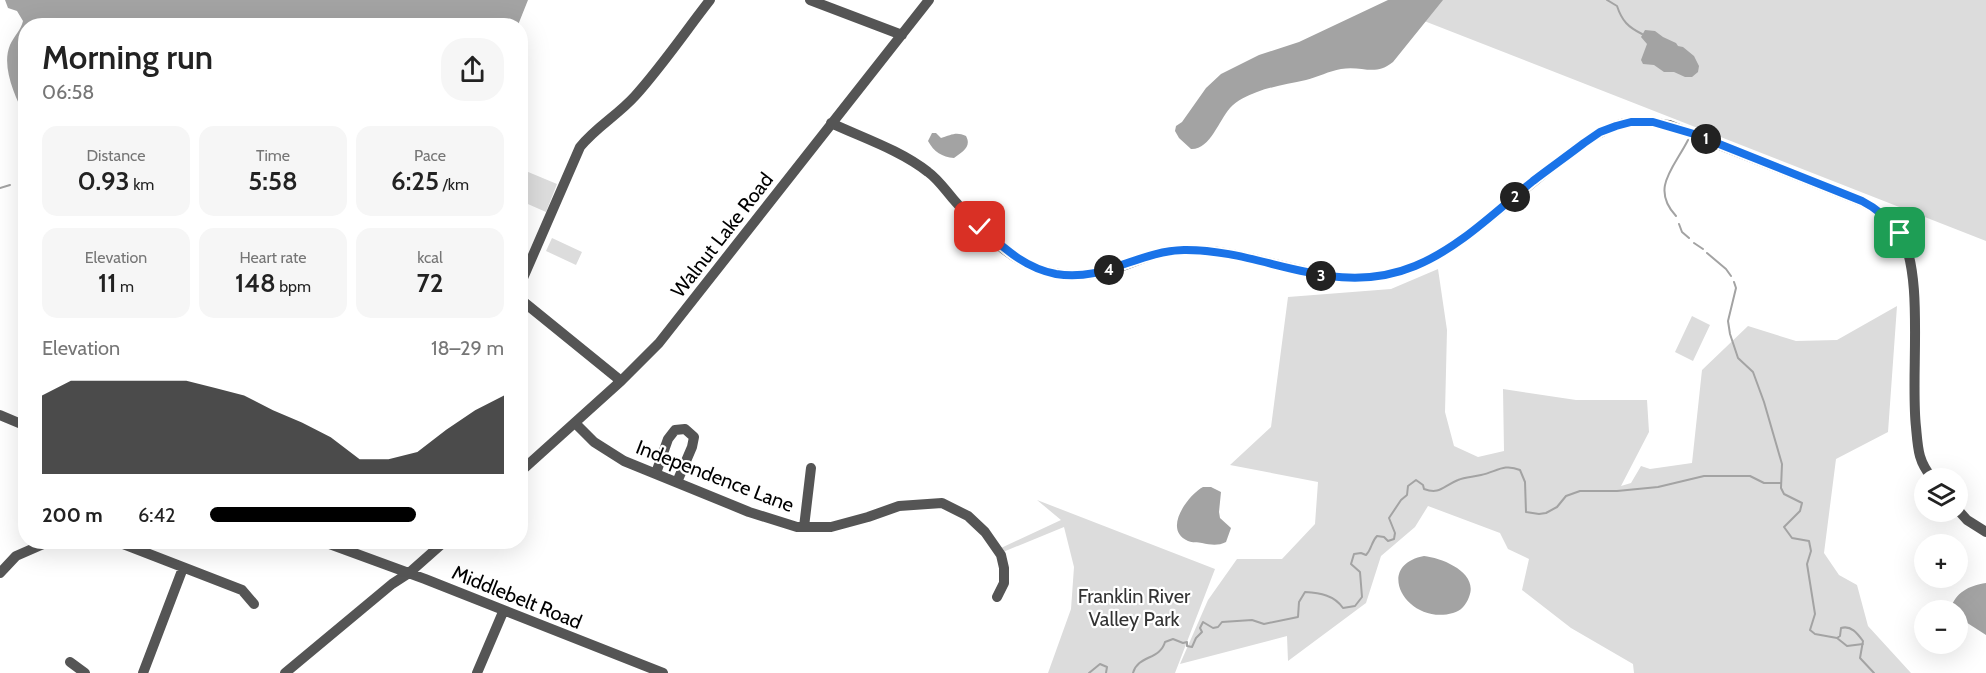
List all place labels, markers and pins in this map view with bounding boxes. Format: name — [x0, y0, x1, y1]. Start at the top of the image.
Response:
pin: 1 — [1691, 124, 1721, 154]
pin: 2 — [1500, 182, 1530, 212]
pin — [954, 201, 1005, 252]
pin — [1874, 207, 1925, 258]
pin: 4 — [1094, 255, 1124, 285]
pin: 3 — [1306, 261, 1336, 291]

